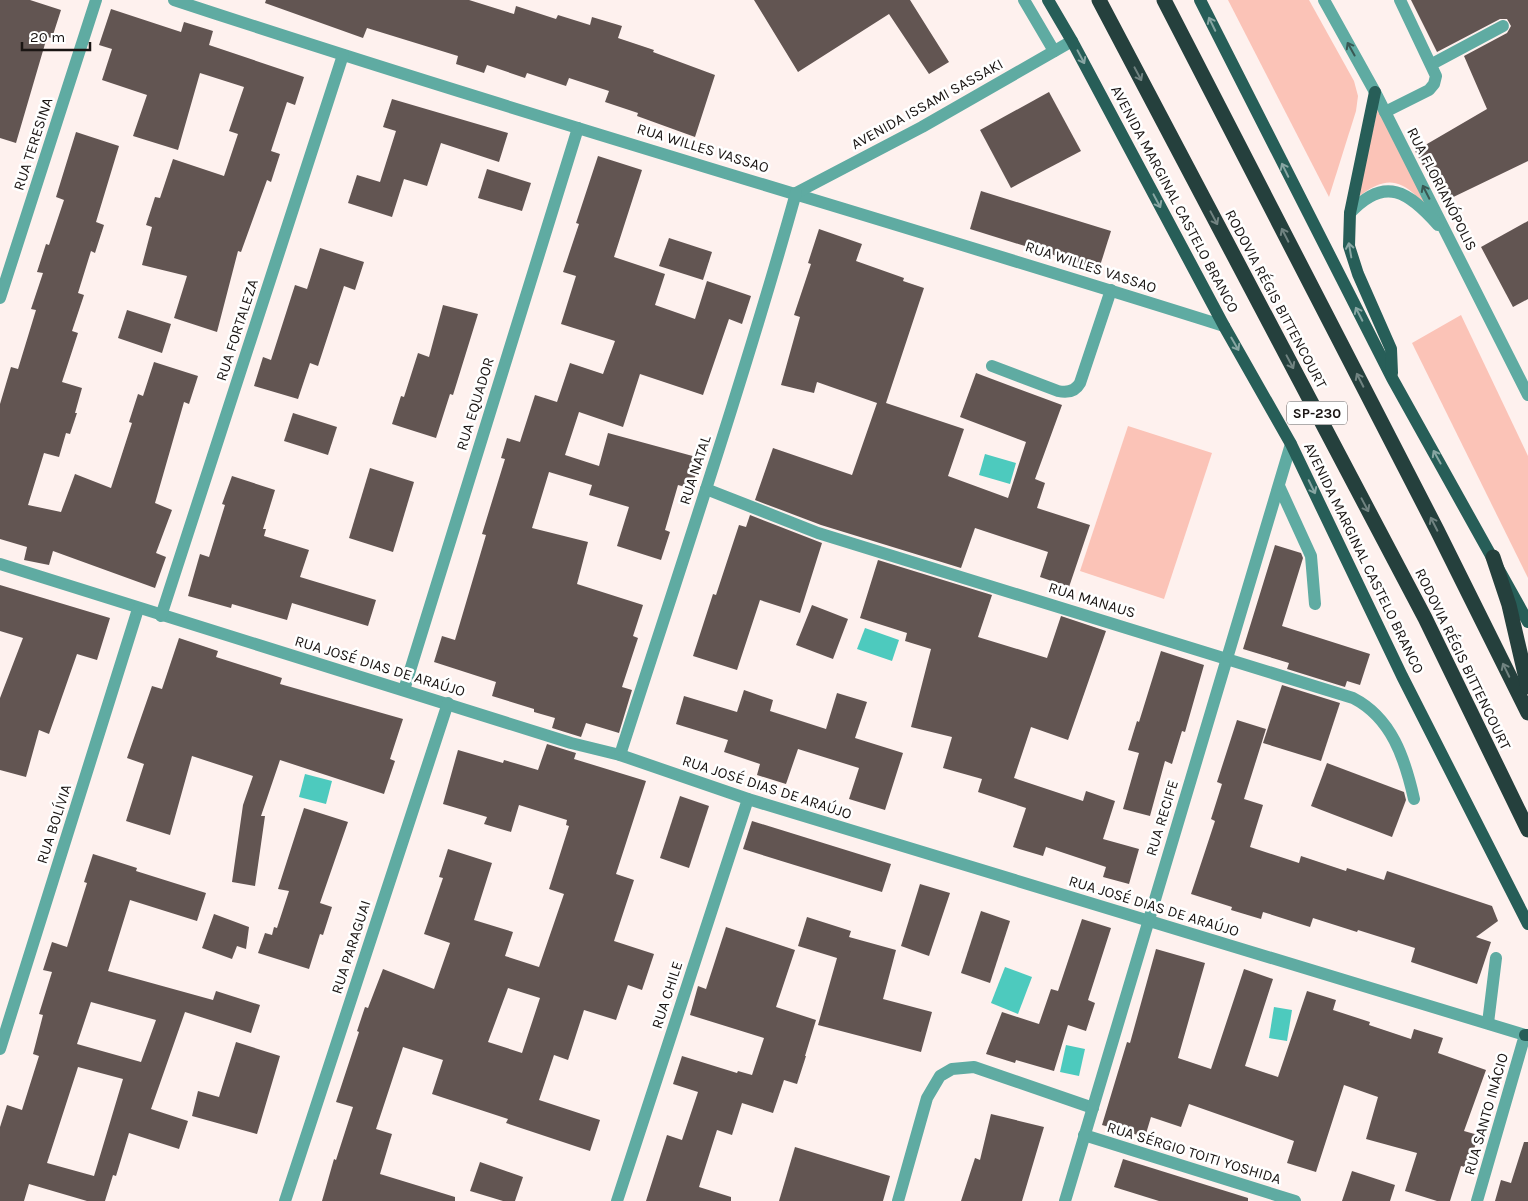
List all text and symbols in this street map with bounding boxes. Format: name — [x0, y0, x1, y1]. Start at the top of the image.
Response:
one-way arrow — [1207, 17, 1217, 32]
scale bar — [22, 20, 90, 52]
text: 20 m — [30, 28, 65, 46]
one-way arrow — [1346, 42, 1355, 57]
one-way arrow — [1076, 50, 1086, 65]
street label: AVENIDA ISSAMI SASSAKI — [848, 55, 1006, 153]
one-way arrow — [1134, 66, 1143, 81]
street label: AVENIDA MARGINAL CASTELO BRANCO — [1107, 82, 1243, 316]
street label: RUA TERESINA — [9, 95, 57, 193]
street label: RUA WILLES VASSAO — [635, 119, 771, 177]
street label: RUA FLORIANÓPOLIS — [1403, 124, 1481, 254]
one-way arrow — [1280, 163, 1289, 178]
one-way arrow — [1421, 185, 1430, 200]
one-way arrow — [1153, 193, 1163, 207]
street label: RODOVIA RÉGIS BITTENCOURT — [1221, 207, 1331, 392]
one-way arrow — [1210, 210, 1219, 225]
one-way arrow — [1280, 228, 1289, 243]
street label: RUA WILLES VASSAO — [1023, 237, 1159, 297]
one-way arrow — [1345, 242, 1355, 258]
street label: RUA FORTALEZA — [212, 276, 262, 383]
one-way arrow — [1354, 307, 1364, 322]
one-way arrow — [1230, 336, 1240, 350]
one-way arrow — [1285, 354, 1295, 368]
street label: RUA EQUADOR — [452, 355, 498, 453]
one-way arrow — [1355, 373, 1364, 388]
road number: SP-230 — [1287, 402, 1347, 424]
street label: RUA NATAL — [675, 433, 715, 507]
street label: AVENIDA MARGINAL CASTELO BRANCO — [1300, 440, 1428, 676]
one-way arrow — [1431, 450, 1441, 465]
one-way arrow — [1307, 479, 1317, 494]
one-way arrow — [1360, 498, 1370, 513]
one-way arrow — [1429, 517, 1439, 532]
street label: RODOVIA RÉGIS BITTENCOURT — [1411, 565, 1515, 753]
street label: RUA MANAUS — [1046, 578, 1138, 622]
street label: RUA JOSÉ DIAS DE ARAÚJO — [293, 631, 467, 701]
one-way arrow — [1501, 663, 1510, 678]
street label: RUA JOSÉ DIAS DE ARAÚJO — [680, 751, 854, 823]
street label: RUA RECIFE — [1142, 778, 1182, 858]
street label: RUA BOLÍVIA — [33, 782, 75, 866]
street label: RUA JOSÉ DIAS DE ARAÚJO — [1067, 871, 1241, 941]
street label: RUA PARAGUAI — [327, 898, 375, 996]
street label: RUA CHILE — [648, 959, 686, 1031]
street label: RUA SANTO INÁCIO — [1460, 1051, 1512, 1177]
street label: RUA SÉRGIO TOITI YOSHIDA — [1105, 1118, 1284, 1188]

